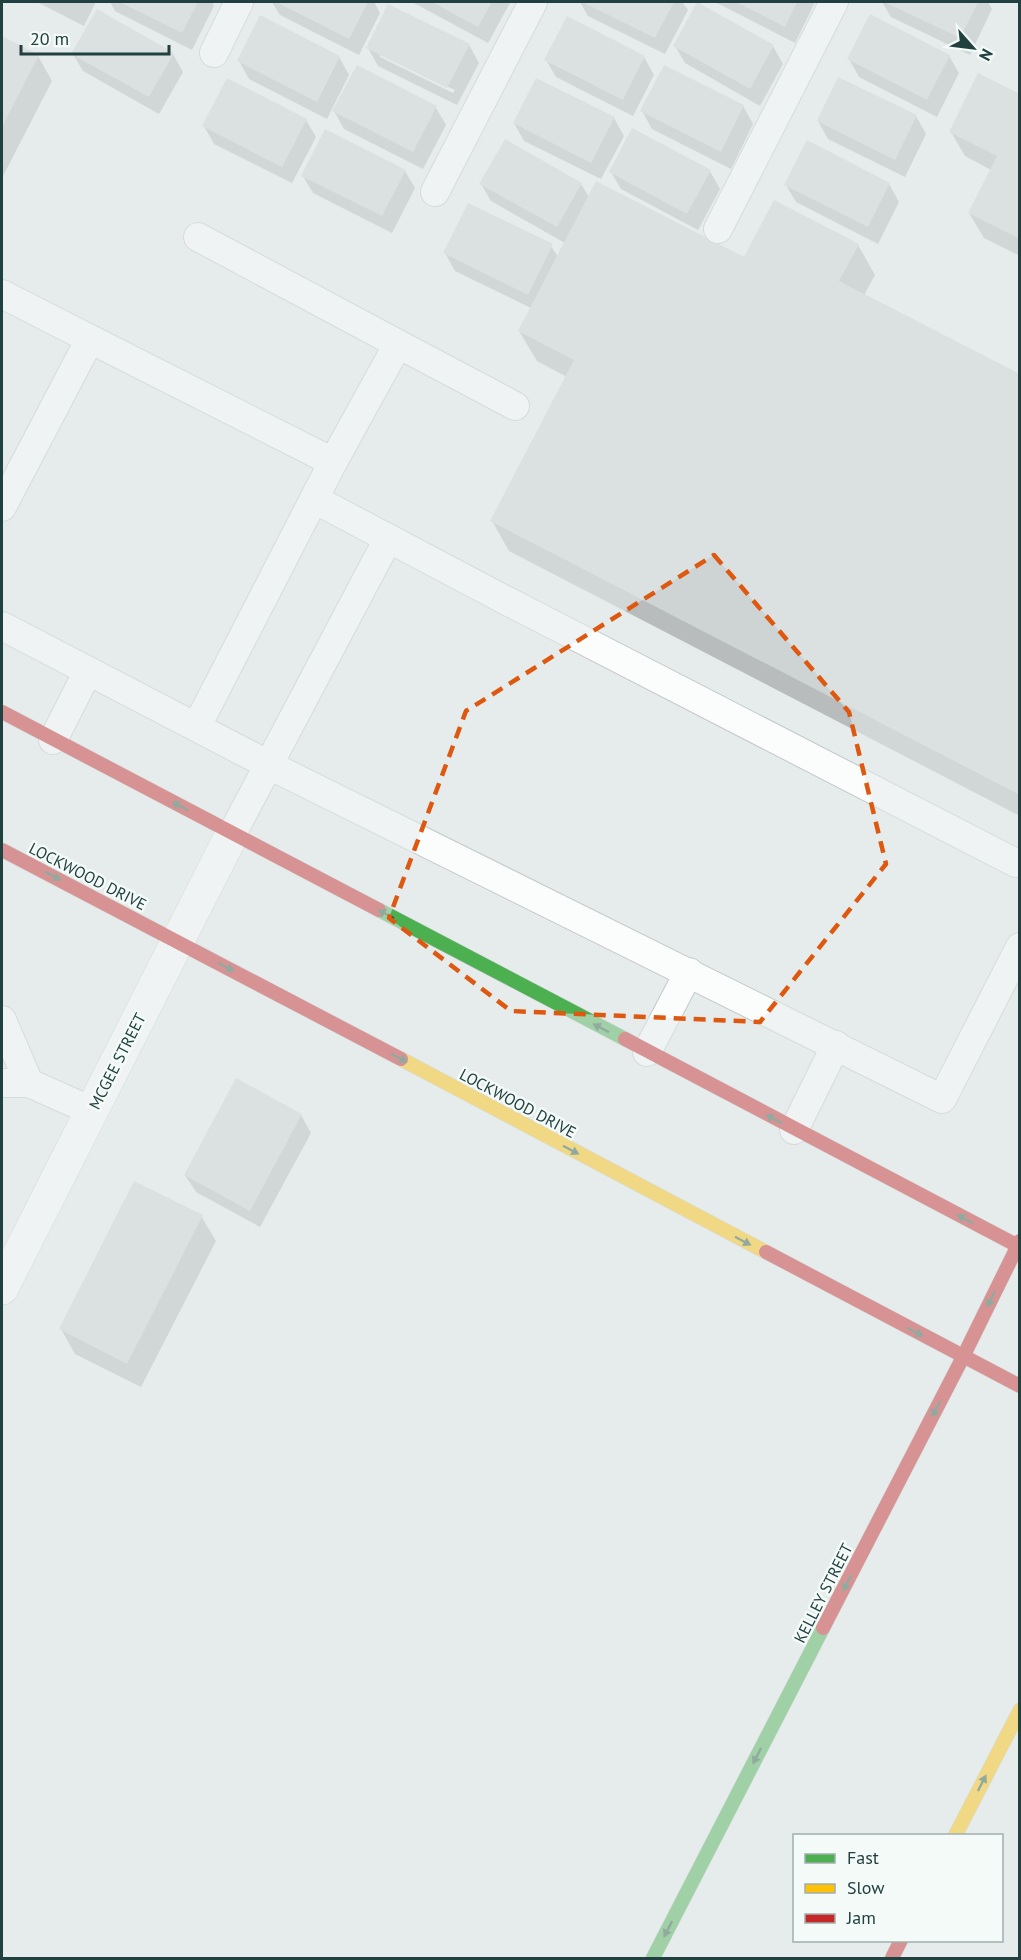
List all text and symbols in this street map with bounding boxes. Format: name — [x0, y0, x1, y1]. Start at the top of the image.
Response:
scale bar — [21, 18, 170, 56]
north arrow — [943, 18, 1003, 78]
text: 20 m — [30, 27, 69, 50]
text: N — [975, 46, 998, 64]
one-way arrow — [171, 801, 188, 811]
street label: LOCKWOOD DRIVE — [26, 838, 150, 914]
one-way arrow — [45, 872, 62, 881]
one-way arrow — [377, 909, 394, 919]
one-way arrow — [218, 962, 235, 971]
street label: MCGEE STREET — [84, 1009, 150, 1113]
one-way arrow — [593, 1023, 610, 1033]
one-way arrow — [390, 1053, 407, 1063]
street label: LOCKWOOD DRIVE — [456, 1064, 580, 1142]
one-way arrow — [765, 1114, 782, 1124]
one-way arrow — [562, 1145, 579, 1155]
one-way arrow — [956, 1214, 973, 1224]
one-way arrow — [734, 1236, 751, 1246]
one-way arrow — [987, 1290, 996, 1307]
one-way arrow — [907, 1327, 924, 1337]
one-way arrow — [931, 1401, 941, 1418]
street label: KELLEY STREET — [789, 1540, 857, 1646]
one-way arrow — [842, 1574, 851, 1591]
one-way arrow — [753, 1747, 763, 1765]
one-way arrow — [977, 1775, 987, 1792]
legend — [793, 1834, 1003, 1942]
text: Fast — [847, 1846, 879, 1869]
text: Slow — [847, 1876, 885, 1899]
text: Jam — [846, 1906, 876, 1929]
one-way arrow — [663, 1921, 673, 1938]

